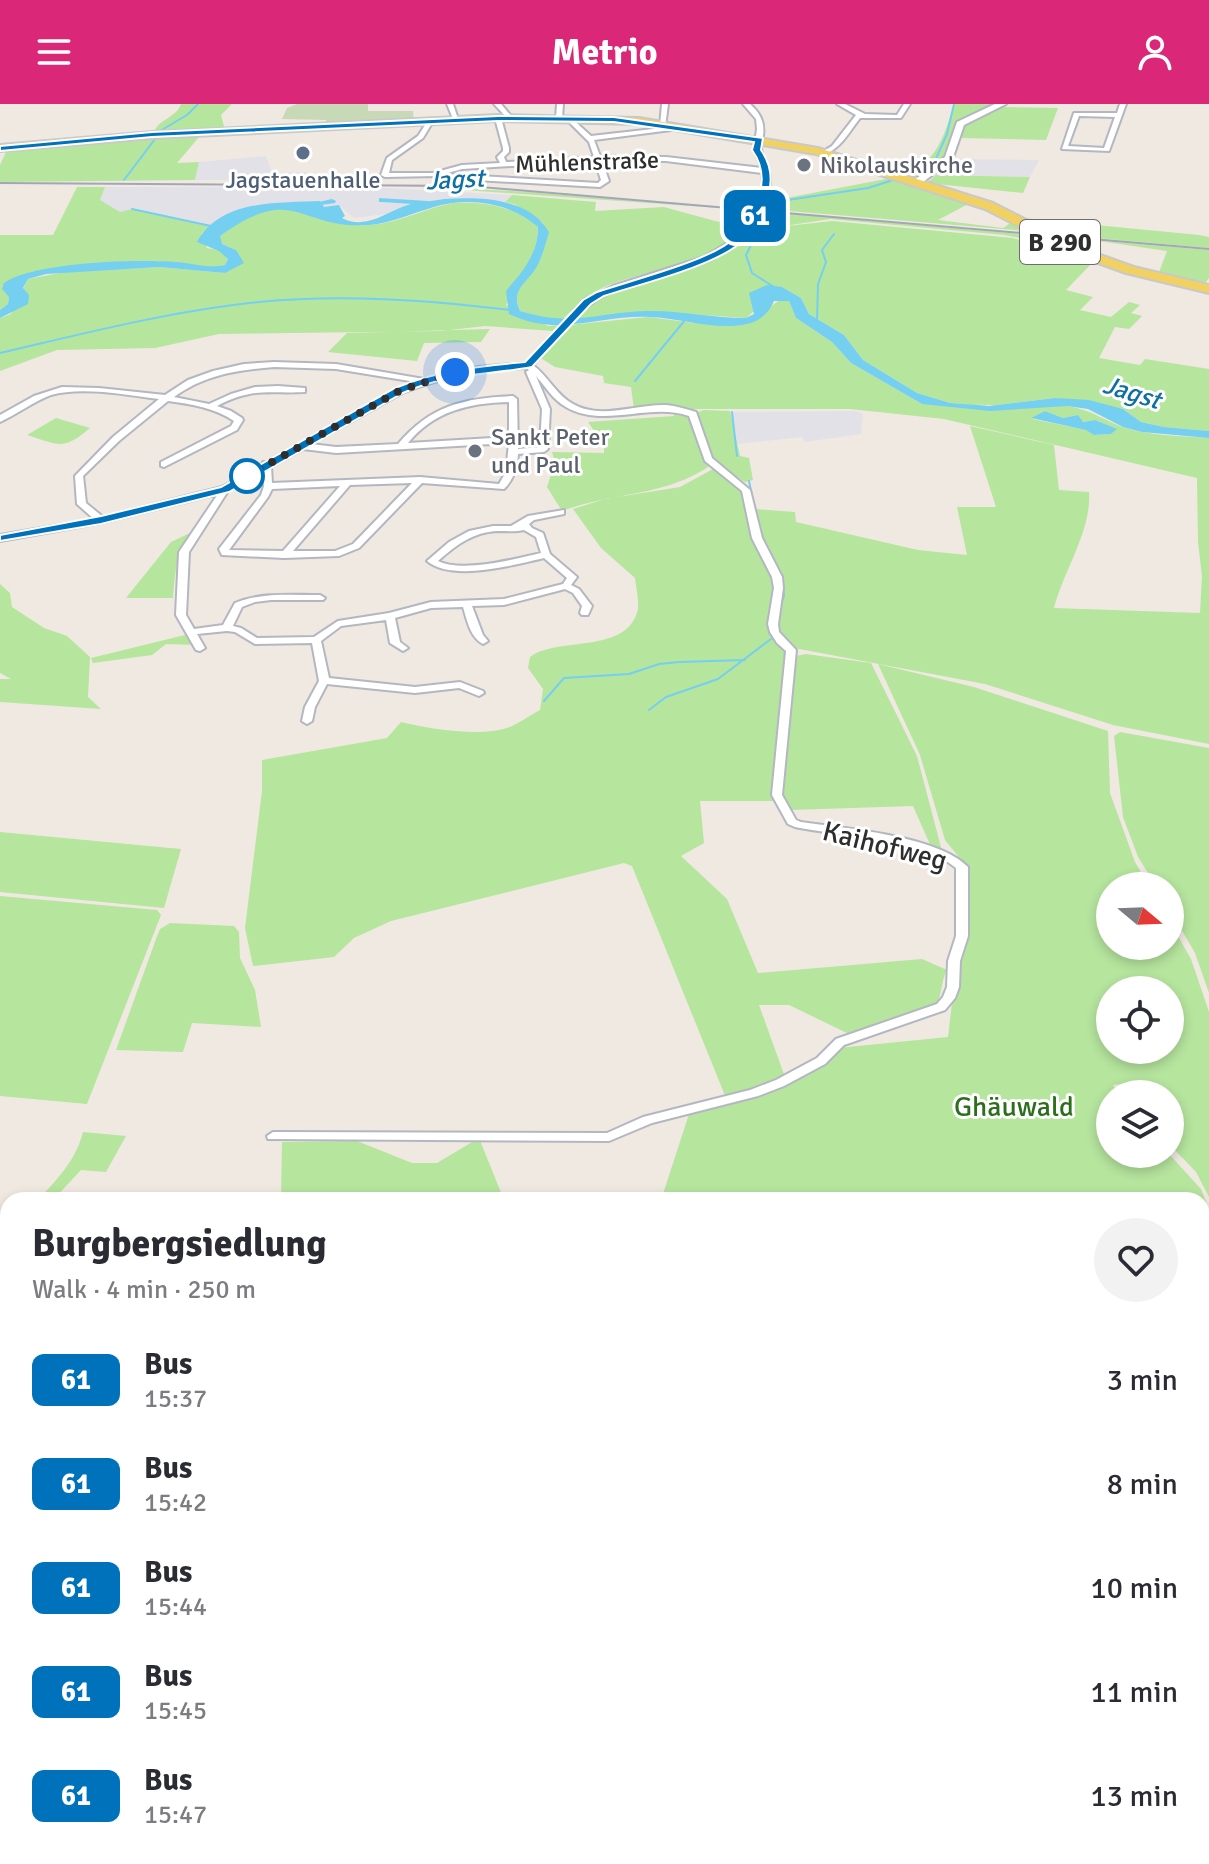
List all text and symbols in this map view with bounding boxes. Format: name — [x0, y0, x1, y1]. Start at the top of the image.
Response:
icon: menu — [32, 30, 76, 74]
text: Metrio — [552, 30, 657, 75]
icon: person — [1133, 30, 1177, 74]
marker: Jagstauenhalle — [294, 144, 312, 162]
street label: Mühlenstraße — [514, 144, 660, 180]
place label: Nikolauskirche — [820, 150, 973, 180]
marker: Nikolauskirche — [795, 156, 813, 174]
water label: Jagst — [425, 162, 488, 198]
place label: Jagstauenhalle — [226, 165, 380, 195]
line badge: 61 — [719, 190, 791, 242]
text: 61 — [740, 199, 770, 233]
road number: B 290 — [1020, 220, 1100, 264]
your location — [435, 352, 475, 392]
water label: Jagst — [1099, 369, 1167, 418]
place label: Sankt Peter und Paul — [491, 422, 609, 480]
marker: Sankt Peter und Paul — [466, 442, 484, 460]
unlabelled marker — [230, 459, 264, 493]
street label: Kaihofweg — [819, 814, 951, 878]
north arrow — [1096, 872, 1184, 960]
map controls — [1096, 872, 1184, 1168]
button: locate — [1096, 976, 1184, 1064]
button: layers — [1096, 1080, 1184, 1168]
park label: Ghäuwald — [954, 1090, 1074, 1124]
button: heart — [1094, 1218, 1178, 1302]
text: Burgbergsiedlung — [32, 1220, 327, 1267]
text: Walk · 4 min · 250 m — [32, 1274, 256, 1306]
text: Bus — [144, 1346, 192, 1383]
text: 3 min — [1107, 1362, 1178, 1399]
text: 61 — [61, 1363, 91, 1397]
text: 15:37 — [144, 1383, 207, 1415]
text: Bus — [144, 1450, 192, 1487]
text: 8 min — [1107, 1466, 1178, 1503]
text: 61 — [61, 1467, 91, 1501]
text: 15:42 — [144, 1487, 207, 1519]
text: Bus — [144, 1554, 192, 1591]
text: 10 min — [1091, 1570, 1178, 1607]
text: 61 — [61, 1571, 91, 1605]
text: 15:44 — [144, 1591, 207, 1623]
text: Bus — [144, 1658, 192, 1695]
text: 11 min — [1091, 1674, 1178, 1711]
text: 61 — [61, 1675, 91, 1709]
text: 15:45 — [144, 1695, 207, 1727]
text: Bus — [144, 1762, 192, 1799]
text: 13 min — [1091, 1778, 1178, 1815]
text: 61 — [61, 1779, 91, 1813]
text: 15:47 — [144, 1799, 207, 1831]

